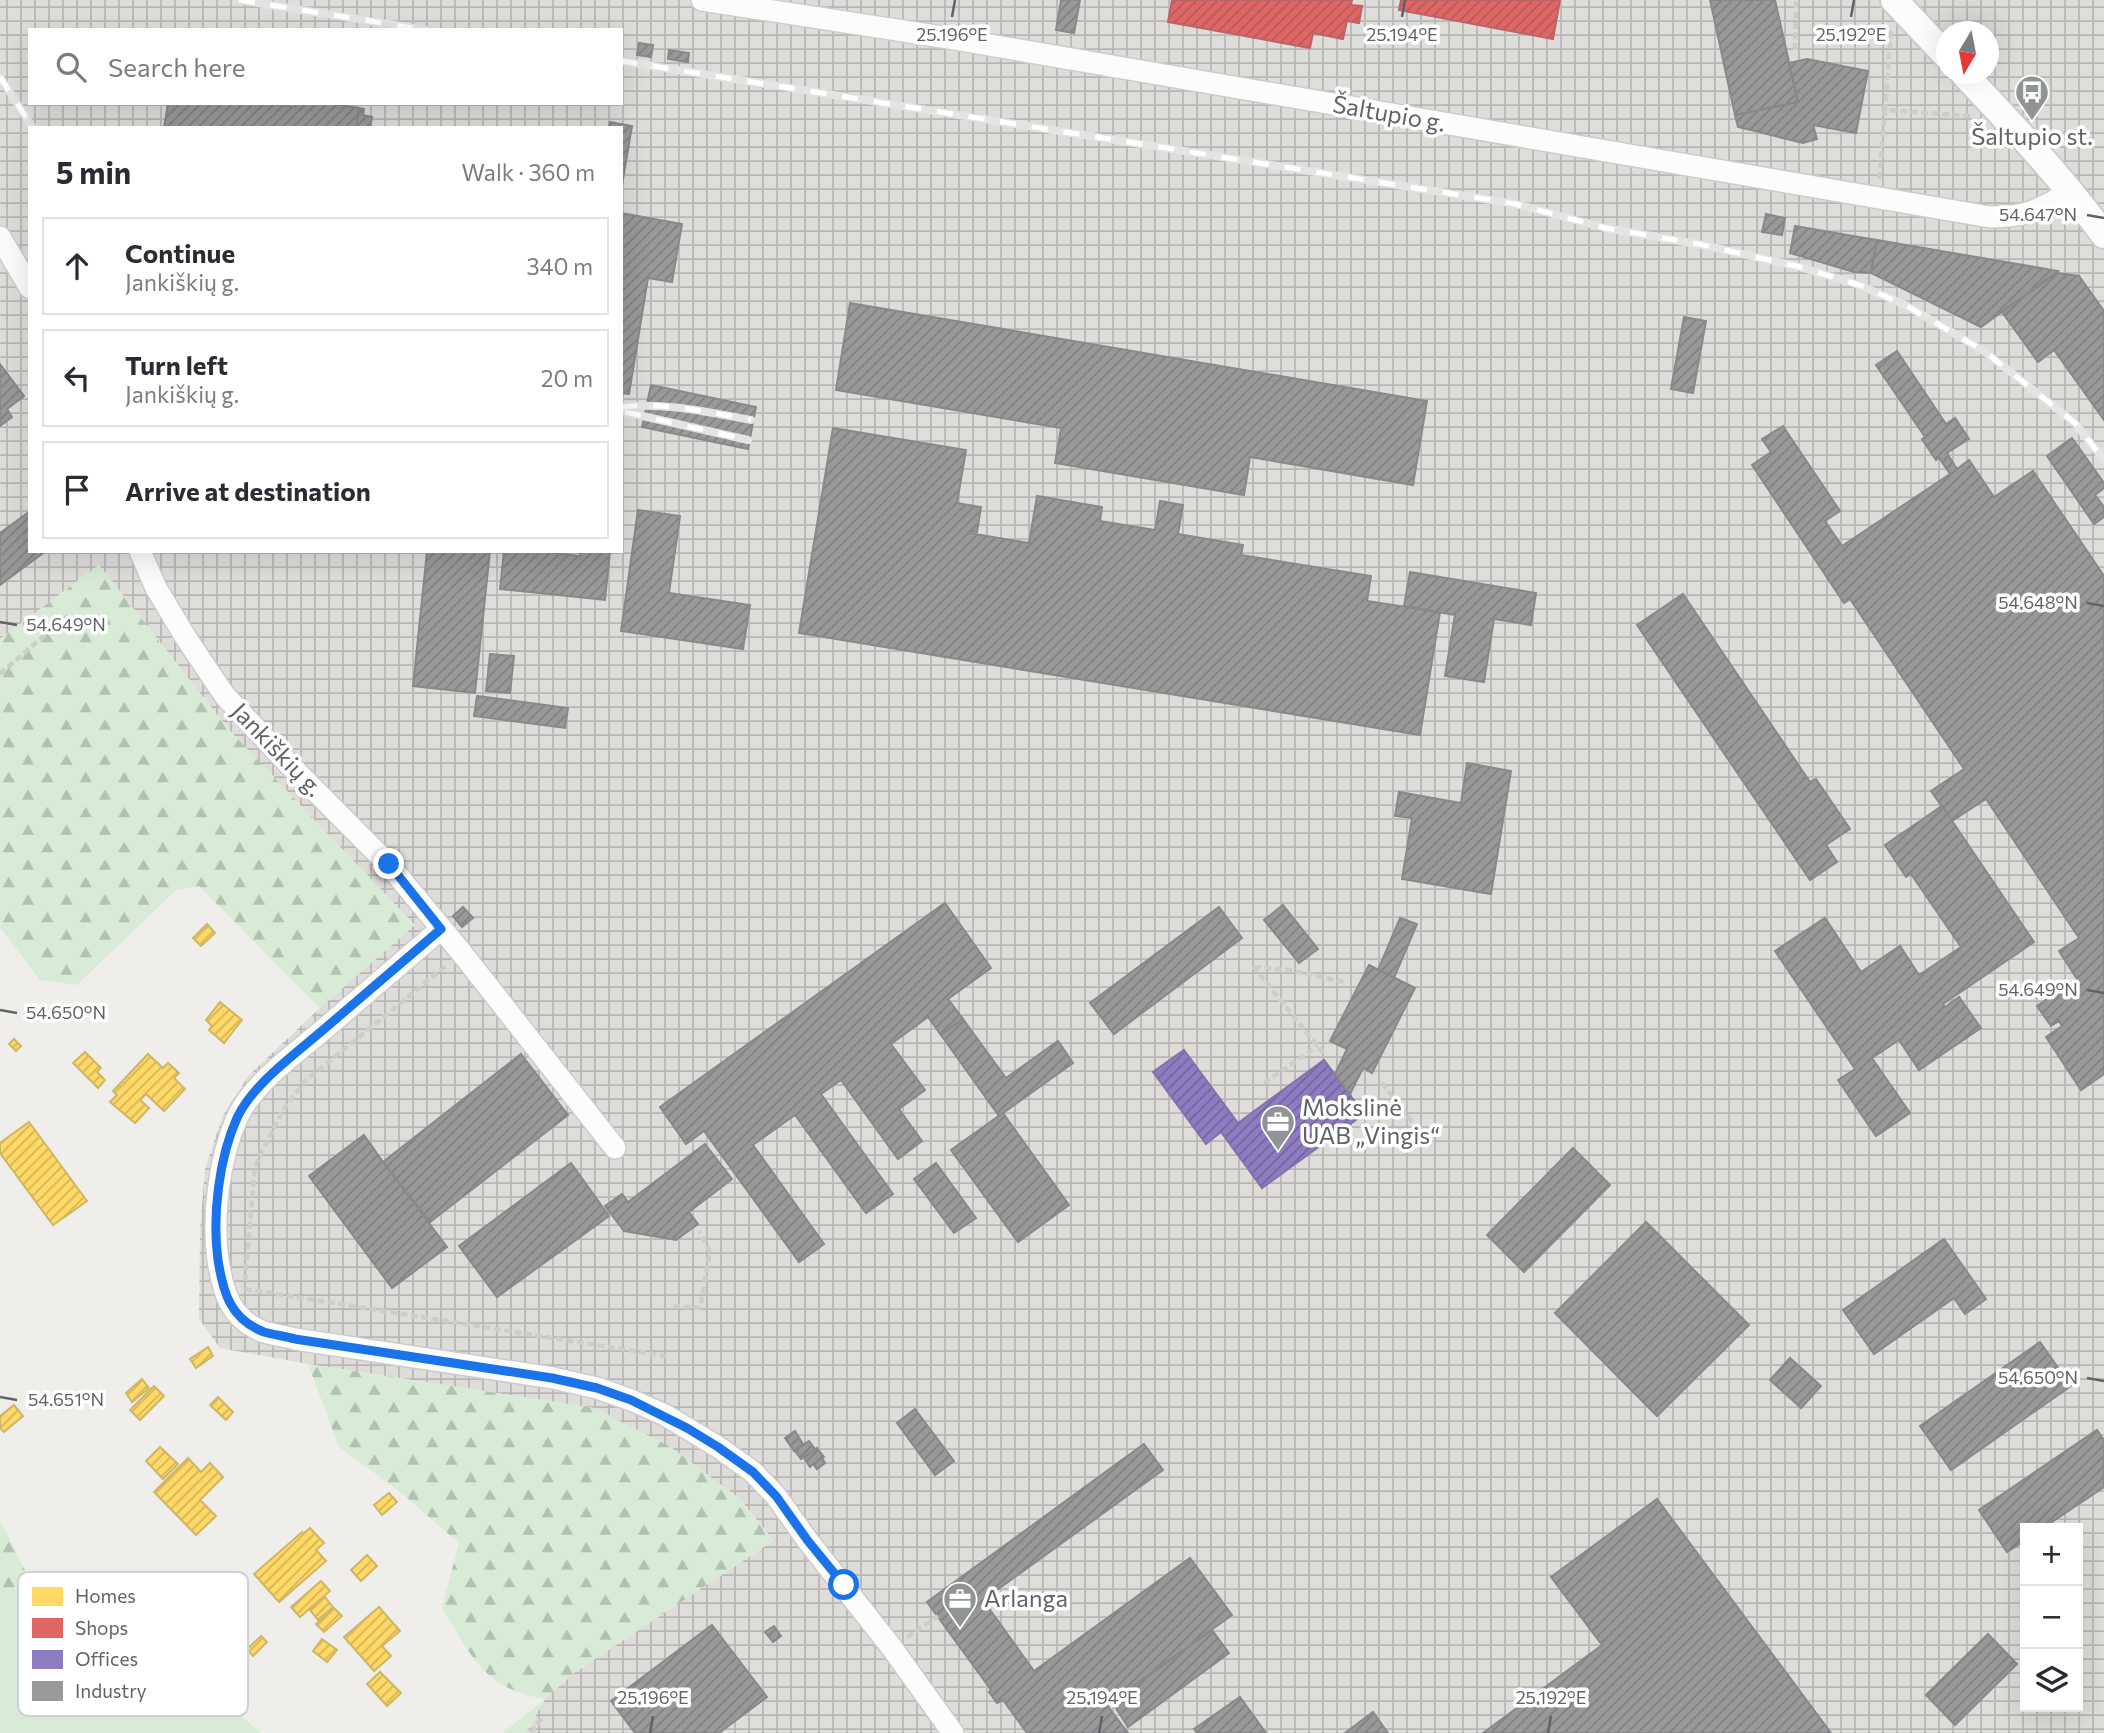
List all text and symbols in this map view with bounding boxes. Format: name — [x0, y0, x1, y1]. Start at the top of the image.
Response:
north arrow — [1936, 21, 1999, 84]
text: 25.196°E — [916, 23, 988, 45]
text: 25.194°E — [1366, 23, 1438, 45]
text: 25.192°E — [1816, 23, 1886, 45]
search box — [28, 28, 623, 105]
icon: search — [52, 48, 90, 86]
text: Search here — [108, 51, 246, 82]
bus stop icon: Šaltupio st. — [2013, 73, 2051, 122]
street label: Šaltupio g. — [1331, 88, 1448, 137]
place label: Šaltupio st. — [1971, 121, 2093, 150]
text: 5 min — [56, 153, 131, 190]
text: Walk · 360 m — [462, 158, 595, 186]
text: 54.647°N — [1999, 203, 2077, 225]
text: Continue — [125, 237, 235, 268]
icon: ahead — [58, 247, 96, 285]
text: 340 m — [527, 252, 593, 280]
text: Jankiškių g. — [125, 268, 239, 296]
text: Turn left — [125, 349, 228, 380]
icon: left — [58, 359, 96, 397]
text: 20 m — [541, 364, 593, 392]
text: Jankiškių g. — [125, 380, 239, 408]
icon: arrive — [58, 471, 96, 509]
text: Arrive at destination — [125, 475, 371, 506]
text: 54.648°N — [1998, 591, 2078, 613]
text: 54.649°N — [26, 613, 106, 635]
street label: Jankiškių g. — [226, 696, 330, 802]
route end — [373, 848, 404, 879]
text: 54.649°N — [1998, 978, 2078, 1000]
text: 54.650°N — [26, 1001, 106, 1023]
place label: Mokslinė UAB „Vingis“ — [1302, 1092, 1440, 1149]
office icon: Mokslinė UAB „Vingis“ — [1259, 1103, 1297, 1152]
text: 54.650°N — [1998, 1366, 2078, 1388]
text: 54.651°N — [28, 1388, 104, 1410]
map controls — [2020, 1523, 2083, 1712]
button: + — [2020, 1523, 2083, 1586]
route start — [828, 1569, 859, 1600]
legend — [18, 1572, 248, 1716]
office icon: Arlanga — [941, 1580, 979, 1629]
place label: Arlanga — [984, 1583, 1068, 1612]
text: Homes — [75, 1584, 136, 1607]
button: − — [2020, 1586, 2083, 1649]
text: Shops — [75, 1616, 128, 1639]
text: Offices — [75, 1647, 138, 1670]
button: layers — [2020, 1649, 2083, 1712]
text: Industry — [75, 1679, 147, 1702]
text: 25.196°E — [617, 1686, 689, 1708]
text: 25.194°E — [1066, 1686, 1138, 1708]
text: 25.192°E — [1516, 1686, 1586, 1708]

